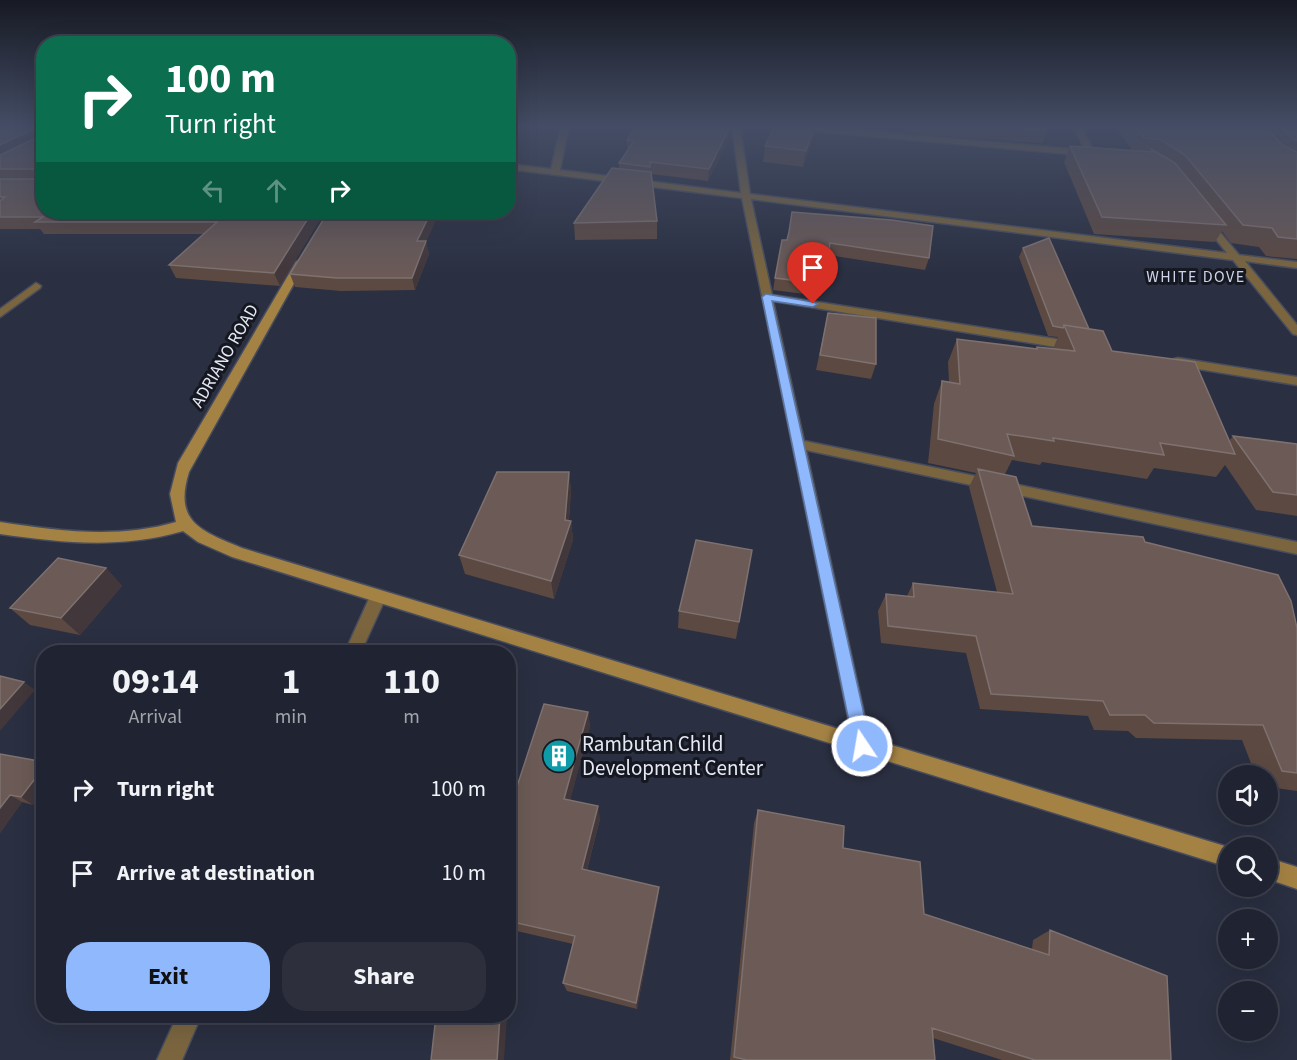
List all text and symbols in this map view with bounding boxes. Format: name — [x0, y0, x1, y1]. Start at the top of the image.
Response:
text: 100 m — [165, 49, 276, 109]
icon: right — [66, 60, 144, 138]
text: Turn right — [165, 105, 276, 144]
icon: left — [197, 174, 230, 207]
icon: ahead — [260, 174, 293, 207]
icon: right — [323, 174, 356, 207]
pin — [787, 242, 838, 304]
icon: arrive — [796, 251, 829, 284]
district label: WHITE DOVE — [1146, 266, 1246, 288]
street label: ADRIANO ROAD — [185, 300, 265, 412]
text: 09:14 — [112, 656, 199, 707]
text: 1 — [281, 656, 300, 707]
text: 110 — [383, 656, 440, 707]
text: Arrival — [128, 703, 182, 731]
text: min — [275, 703, 307, 731]
text: m — [403, 703, 420, 731]
position arrow — [830, 714, 894, 778]
place label: Rambutan Child Development Center — [582, 729, 764, 783]
building icon: Rambutan Child Development Center — [541, 738, 577, 774]
map controls — [1218, 765, 1278, 1041]
button: sound — [1218, 765, 1278, 825]
icon: right — [66, 773, 99, 806]
text: Turn right — [117, 773, 214, 805]
text: 100 m — [431, 773, 486, 805]
button: search — [1218, 837, 1278, 897]
icon: arrive — [66, 857, 99, 890]
text: Arrive at destination — [117, 857, 315, 889]
text: 10 m — [441, 857, 486, 889]
button: + — [1218, 909, 1278, 969]
button: Exit — [66, 942, 270, 1011]
button: Share — [282, 942, 486, 1011]
button: − — [1218, 981, 1278, 1041]

